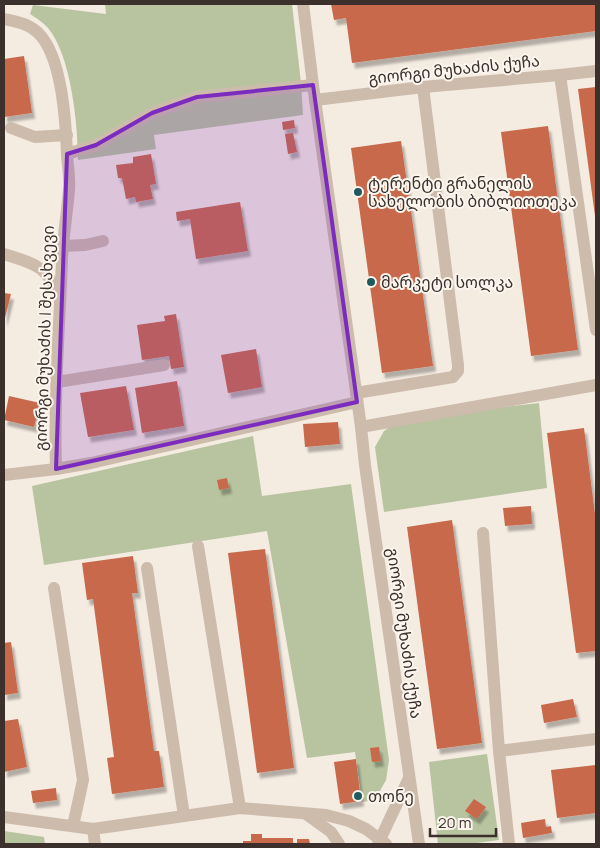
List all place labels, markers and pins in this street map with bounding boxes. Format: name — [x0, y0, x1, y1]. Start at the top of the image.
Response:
place label: ტერენტი გრანელის სახელობის ბიბლიოთეკა — [368, 172, 577, 212]
marker: ტერენტი გრანელის სახელობის ბიბლიოთეკა — [352, 186, 364, 198]
place label: მარკეტი სოლკა — [381, 271, 513, 293]
marker: მარკეტი სოლკა — [365, 276, 377, 288]
place label: თონე — [368, 785, 414, 807]
marker: თონე — [352, 790, 364, 802]

